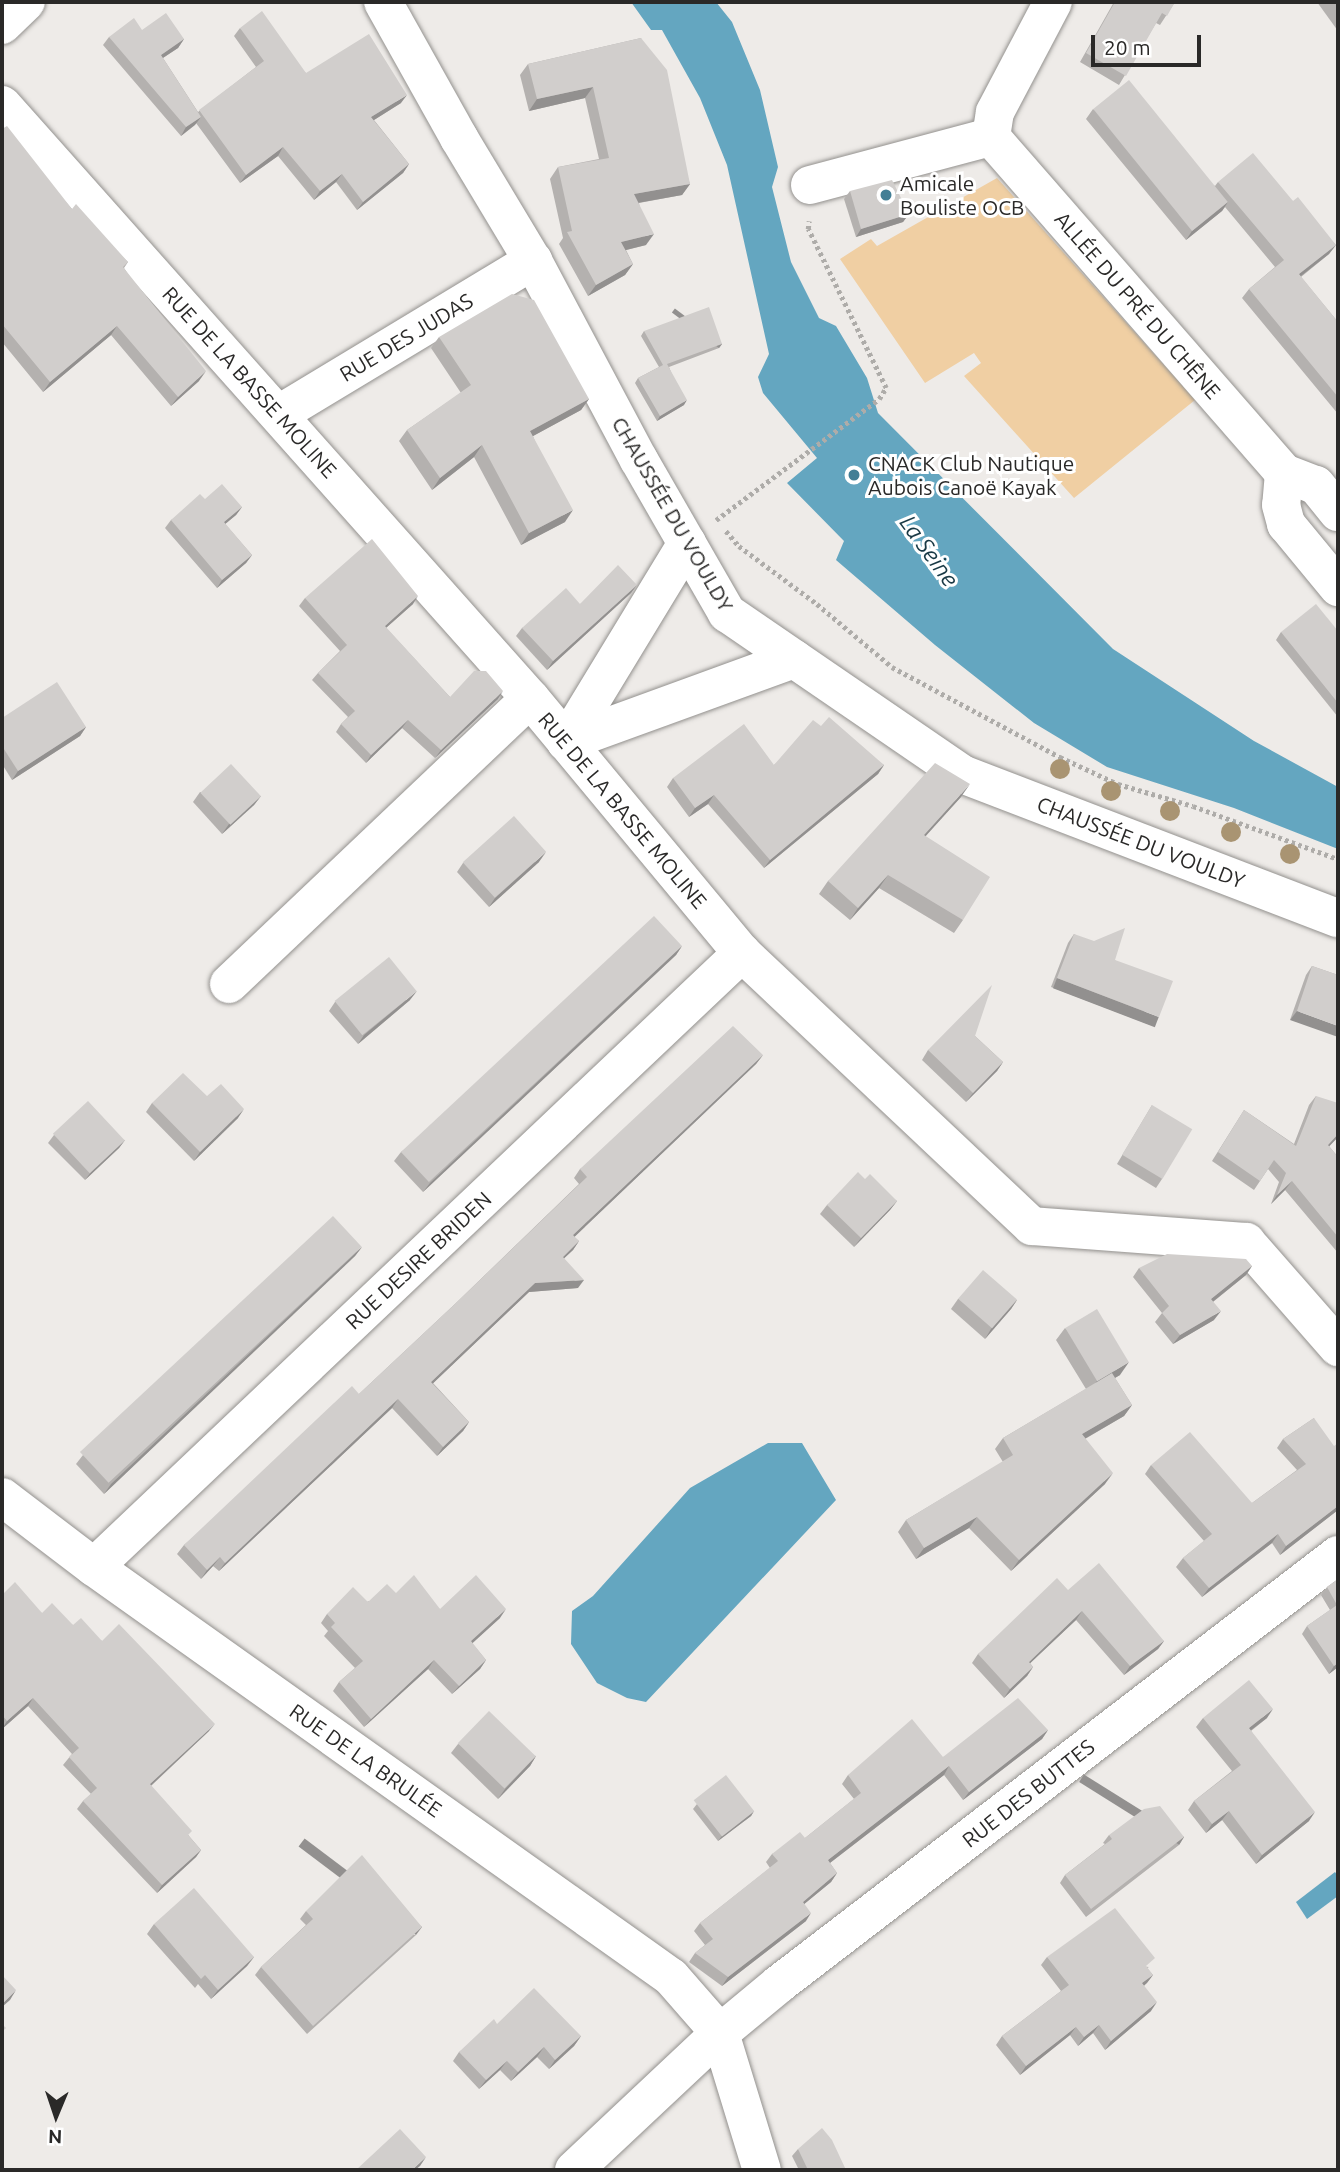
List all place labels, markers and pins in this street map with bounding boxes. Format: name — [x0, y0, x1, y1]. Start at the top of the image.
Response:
place label: Amicale Bouliste OCB — [900, 170, 1024, 220]
marker: Amicale Bouliste OCB — [878, 187, 894, 203]
place label: CNACK Club Nautique Aubois Canoë Kayak — [868, 450, 1074, 500]
marker: CNACK Club Nautique Aubois Canoë Kayak — [846, 467, 862, 483]

